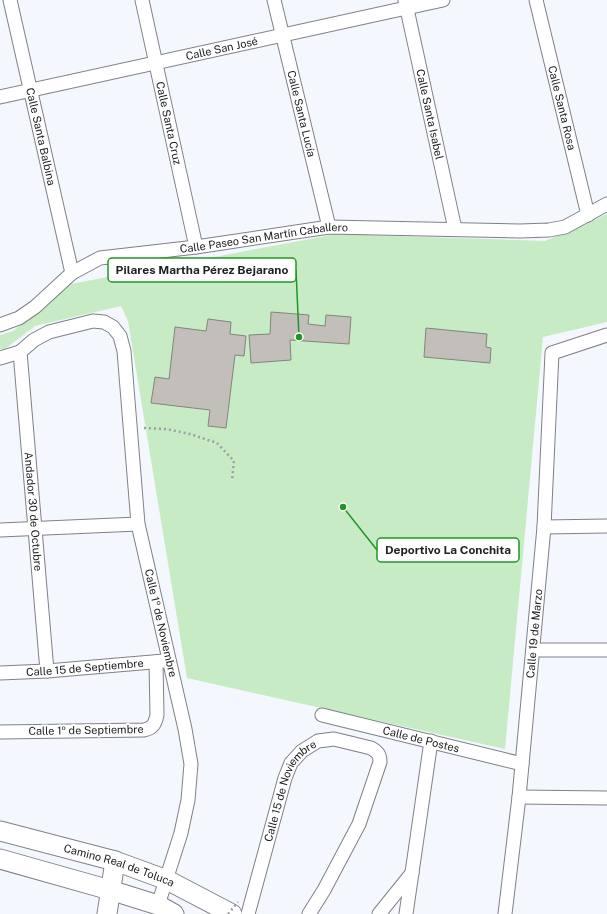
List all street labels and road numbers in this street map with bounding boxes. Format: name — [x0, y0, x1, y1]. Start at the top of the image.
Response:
street label: Calle San José — [185, 35, 259, 62]
street label: Calle Santa Rosa — [546, 64, 578, 151]
street label: Calle Santa Isabel — [414, 68, 446, 161]
street label: Calle Santa Lucía — [285, 69, 318, 158]
street label: Calle Santa Cruz — [154, 80, 184, 166]
street label: Calle Santa Balbina — [24, 87, 58, 187]
street label: Calle Paseo San Martín Caballero — [179, 221, 348, 255]
street label: Andador 30 de Octubre — [22, 451, 45, 572]
street label: Calle 1º de Noviembre — [143, 568, 179, 678]
street label: Calle 19 de Marzo — [524, 588, 544, 679]
street label: Calle 15 de Septiembre — [26, 657, 144, 678]
street label: Calle 1º de Septiembre — [28, 723, 144, 737]
street label: Calle de Postes — [382, 724, 461, 755]
street label: Calle 15 de Noviembre — [262, 738, 318, 843]
street label: Camino Real de Toluca — [63, 842, 176, 889]

